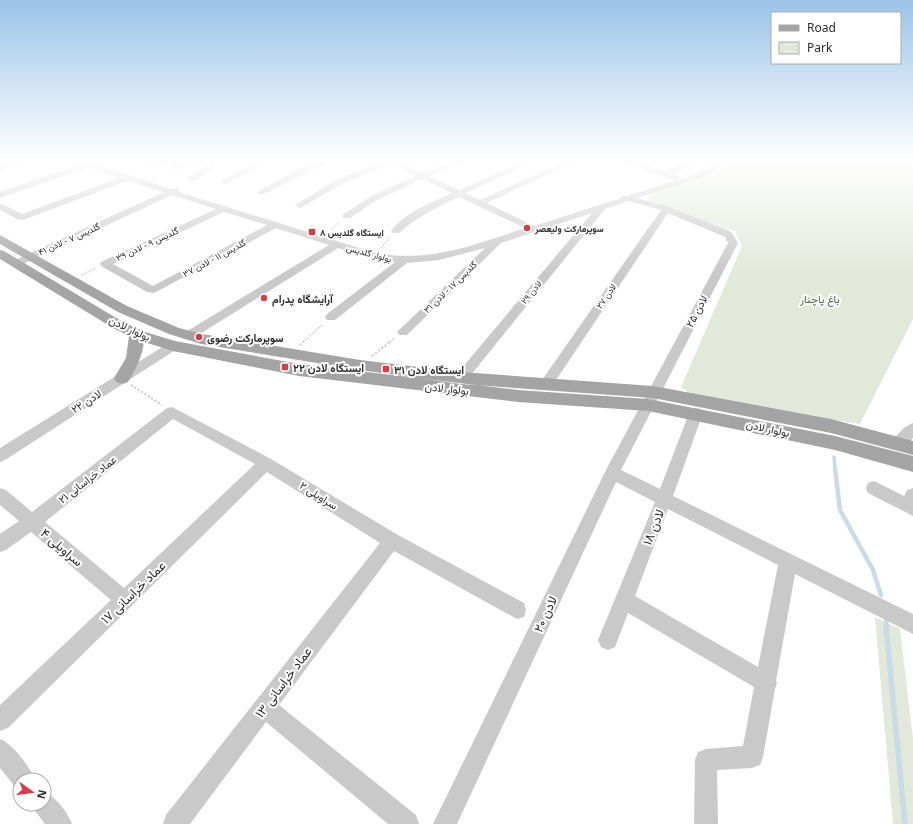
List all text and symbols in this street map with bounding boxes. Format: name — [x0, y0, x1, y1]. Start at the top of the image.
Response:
legend — [771, 12, 901, 64]
text: Road — [807, 19, 836, 36]
text: Park — [807, 39, 833, 56]
street label: گلدیس ۷ - لادن ۴۱ — [36, 220, 102, 258]
place label: سوپرمارکت ولیعصر — [534, 222, 604, 235]
marker: سوپرمارکت ولیعصر — [522, 223, 532, 233]
street label: گلدیس ۹ - لادن ۳۹ — [113, 224, 181, 264]
place label: ایستگاه گلدیس ۸ — [320, 226, 384, 239]
marker: ایستگاه گلدیس ۸ — [307, 227, 317, 237]
street label: گلدیس ۱۱ - لادن ۳۷ — [180, 236, 248, 280]
street label: بولوار گلدیس — [345, 241, 393, 265]
street label: گلدیس ۱۷ - لادن ۳۱ — [420, 258, 480, 316]
street label: لادن ۲۹ — [517, 277, 545, 307]
street label: لادن ۲۷ — [593, 281, 619, 311]
place label: آرایشگاه پدرام — [272, 291, 334, 307]
park label: باغ پاچنار — [799, 291, 840, 307]
street label: لادن ۲۵ — [681, 292, 711, 330]
marker: آرایشگاه پدرام — [259, 293, 269, 303]
street label: بولوار لادن — [107, 312, 153, 344]
place label: سوپرمارکت رضوی — [207, 330, 284, 346]
marker: سوپرمارکت رضوی — [194, 332, 204, 342]
place label: ایستگاه لادن ۲۲ — [293, 360, 364, 375]
marker: ایستگاه لادن ۲۲ — [280, 362, 290, 372]
place label: ایستگاه لادن ۳۱ — [394, 362, 464, 377]
marker: ایستگاه لادن ۳۱ — [381, 364, 391, 374]
street label: بولوار لادن — [424, 378, 470, 398]
street label: لادن ۲۲ — [68, 386, 104, 416]
street label: بولوار لادن — [745, 416, 791, 440]
street label: عماد خراسانی ۲۱ — [55, 451, 119, 506]
street label: سراویلی ۲ — [297, 477, 341, 513]
street label: لادن ۱۸ — [638, 506, 668, 548]
street label: سراویلی ۴ — [37, 524, 87, 570]
street label: عماد خراسانی ۱۷ — [97, 556, 170, 628]
street label: لادن ۲۰ — [529, 593, 561, 635]
street label: عماد خراسانی ۱۳ — [250, 643, 316, 721]
north arrow — [12, 772, 52, 812]
text: N — [34, 788, 51, 801]

